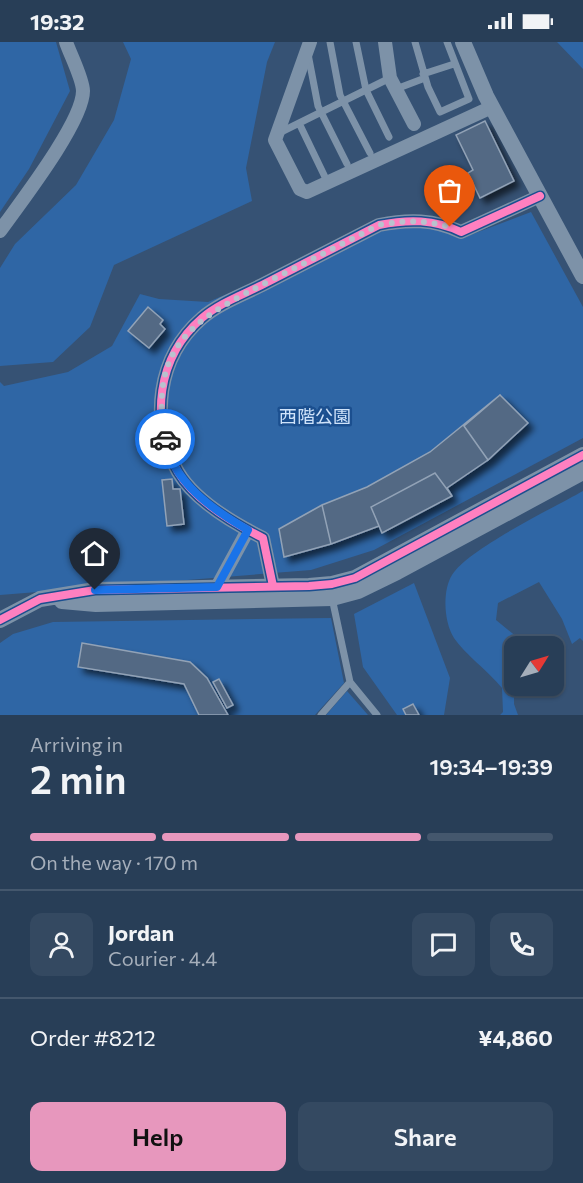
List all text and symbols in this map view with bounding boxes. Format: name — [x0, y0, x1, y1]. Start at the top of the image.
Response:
text: 19:32 — [30, 8, 85, 35]
pin — [424, 165, 475, 227]
icon: bag — [433, 174, 466, 207]
park label: 西階公園 — [279, 405, 351, 427]
courier — [135, 409, 195, 469]
icon: car — [149, 423, 182, 456]
pin — [69, 528, 120, 590]
icon: home — [78, 537, 111, 570]
north arrow — [504, 636, 564, 696]
map controls — [504, 636, 564, 696]
text: Arriving in — [30, 732, 123, 756]
text: 19:34–19:39 — [430, 753, 553, 780]
text: 2 min — [30, 754, 127, 802]
text: On the way · 170 m — [30, 850, 198, 874]
button: person — [30, 913, 93, 976]
button: chat — [412, 913, 475, 976]
button: phone — [490, 913, 553, 976]
text: Jordan — [108, 919, 174, 946]
text: Courier · 4.4 — [108, 946, 217, 970]
text: Order #8212 — [30, 1024, 156, 1051]
text: ¥4,860 — [478, 1024, 553, 1051]
button: Help — [30, 1102, 286, 1171]
button: Share — [298, 1102, 553, 1171]

